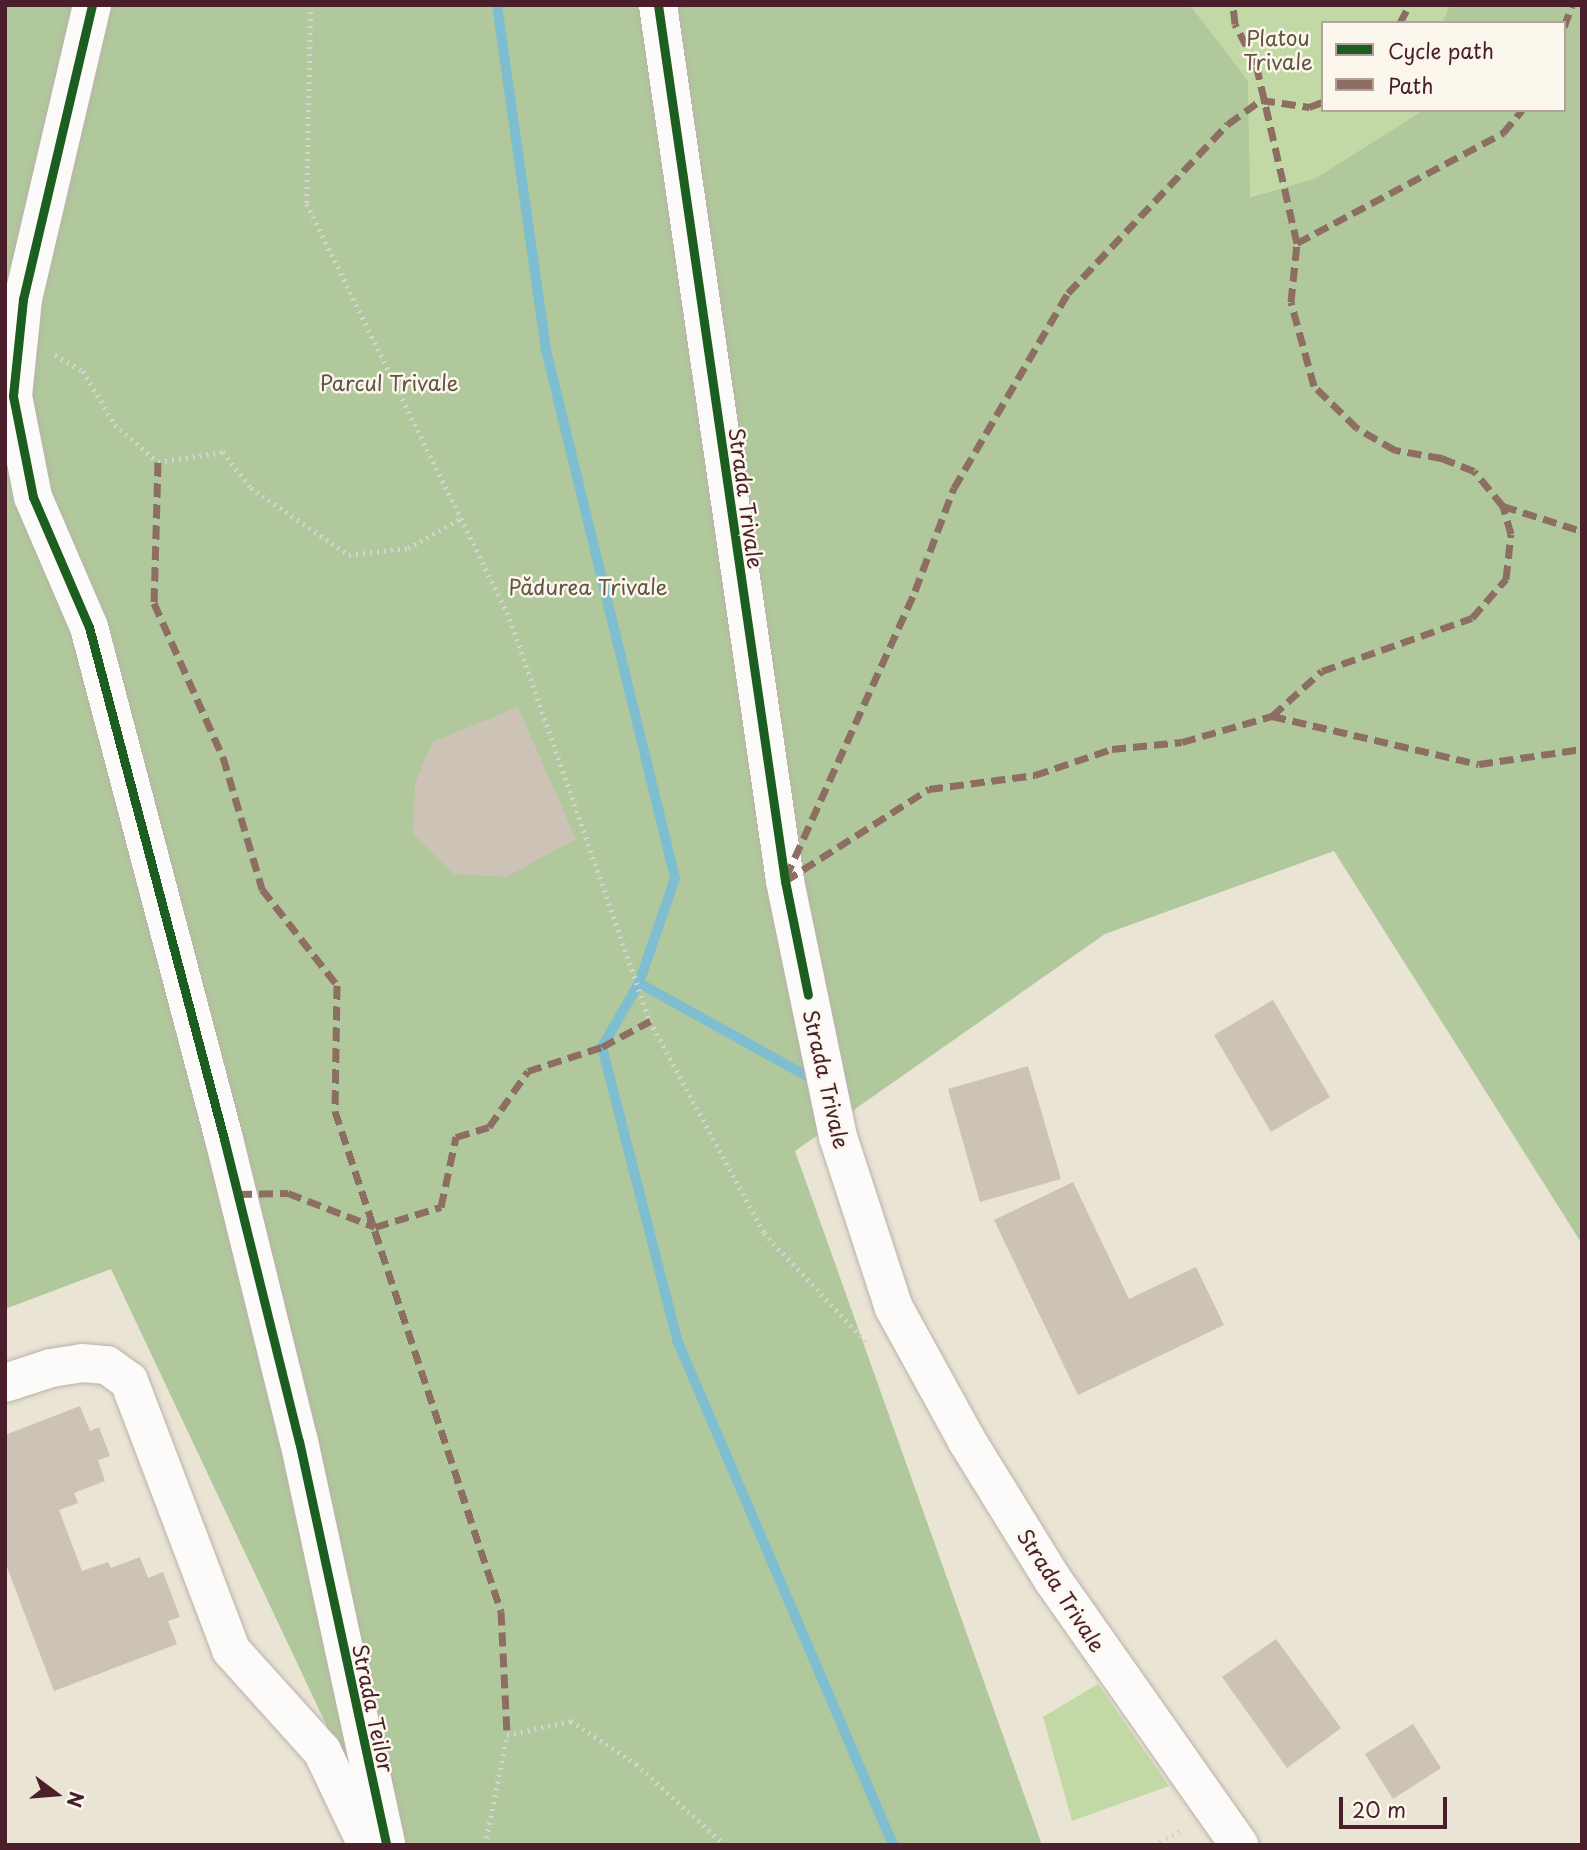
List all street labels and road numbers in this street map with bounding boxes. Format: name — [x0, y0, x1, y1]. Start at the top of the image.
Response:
street label: Strada Trivale — [724, 424, 770, 572]
street label: Strada Trivale — [798, 1005, 856, 1153]
street label: Strada Trivale — [1012, 1522, 1112, 1658]
street label: Strada Teilor — [348, 1641, 400, 1775]

